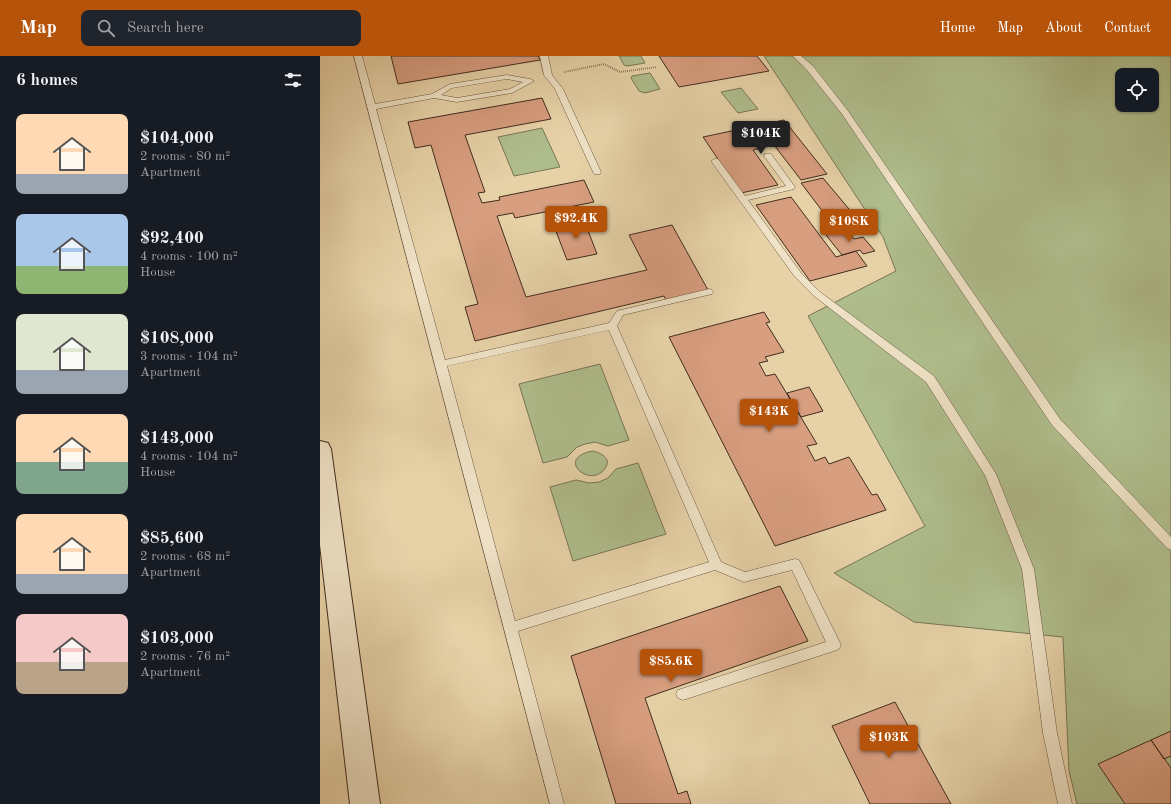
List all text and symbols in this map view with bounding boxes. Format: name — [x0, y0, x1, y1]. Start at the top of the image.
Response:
search box — [81, 10, 361, 46]
icon: search — [95, 17, 117, 39]
text: Map — [20, 19, 57, 38]
text: Search here — [127, 21, 204, 36]
text: Home — [940, 21, 975, 35]
text: Map — [997, 21, 1023, 35]
text: About — [1045, 21, 1082, 35]
text: Contact — [1104, 21, 1151, 35]
map controls — [1115, 68, 1159, 112]
button: locate — [1115, 68, 1159, 112]
icon: filters — [282, 69, 304, 91]
text: 6 homes — [16, 72, 78, 89]
pin: $104K — [733, 121, 789, 155]
text: $104K — [741, 127, 781, 140]
icon: home — [48, 130, 96, 178]
text: $104,000 — [140, 130, 214, 147]
text: 2 rooms · 80 m² — [140, 150, 230, 163]
text: Apartment — [140, 166, 201, 179]
pin: $92.4K — [543, 206, 609, 240]
pin: $108K — [821, 209, 877, 243]
text: $92.4K — [554, 212, 598, 225]
text: $108K — [829, 215, 869, 228]
icon: home — [48, 230, 96, 278]
text: $92,400 — [140, 230, 204, 247]
text: 4 rooms · 100 m² — [140, 250, 238, 263]
text: House — [140, 266, 175, 279]
icon: home — [48, 330, 96, 378]
text: $108,000 — [140, 330, 214, 347]
text: 3 rooms · 104 m² — [140, 350, 238, 363]
text: Apartment — [140, 366, 201, 379]
pin: $143K — [741, 399, 797, 433]
text: $143K — [749, 405, 789, 418]
icon: home — [48, 430, 96, 478]
text: $143,000 — [140, 430, 214, 447]
text: 4 rooms · 104 m² — [140, 450, 238, 463]
text: House — [140, 466, 175, 479]
icon: home — [48, 530, 96, 578]
text: $85,600 — [140, 530, 204, 547]
text: 2 rooms · 68 m² — [140, 550, 230, 563]
text: Apartment — [140, 566, 201, 579]
icon: home — [48, 630, 96, 678]
text: $103,000 — [140, 630, 214, 647]
pin: $85.6K — [638, 649, 704, 683]
text: 2 rooms · 76 m² — [140, 650, 230, 663]
text: $85.6K — [649, 655, 693, 668]
text: Apartment — [140, 666, 201, 679]
pin: $103K — [861, 725, 917, 759]
text: $103K — [869, 731, 909, 744]

